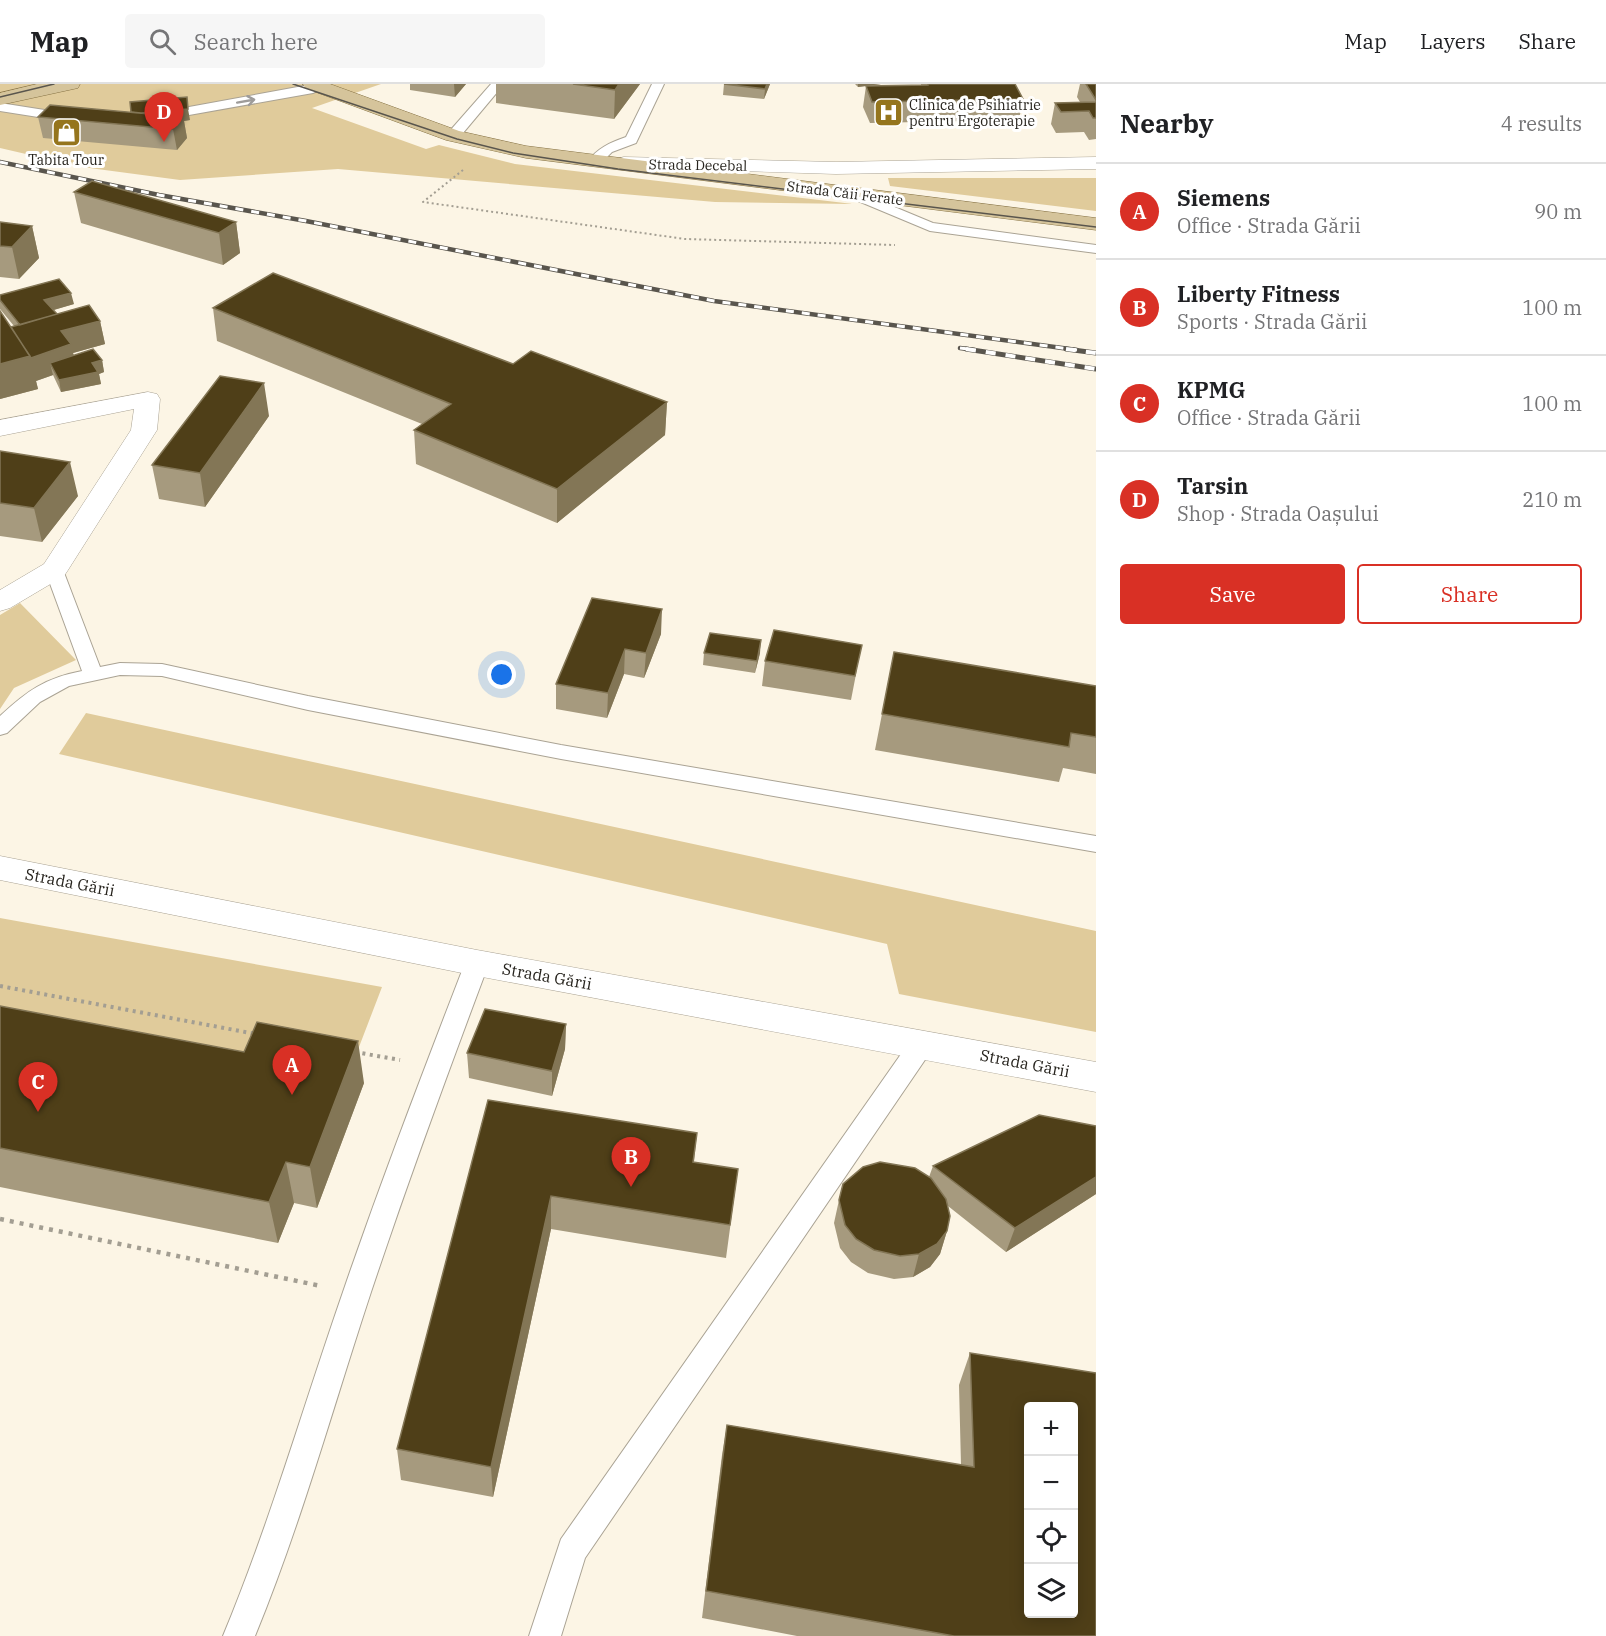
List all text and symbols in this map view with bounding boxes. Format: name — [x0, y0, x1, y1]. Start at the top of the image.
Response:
search box — [125, 14, 545, 68]
text: Map — [30, 23, 89, 60]
icon: search — [146, 25, 179, 58]
text: Search here — [194, 27, 318, 56]
text: Map — [1344, 27, 1387, 55]
text: Layers — [1420, 27, 1486, 55]
text: Share — [1519, 27, 1576, 55]
pin: D — [144, 92, 184, 142]
one-way arrow — [236, 95, 256, 106]
place label: Clinica de Psihiatrie pentru Ergoterapie — [909, 96, 1041, 130]
hospital icon: Clinica de Psihiatrie pentru Ergoterapie — [872, 97, 904, 129]
text: Nearby — [1120, 106, 1214, 140]
text: 4 results — [1501, 110, 1582, 137]
shop icon: Tabita Tour — [50, 117, 82, 149]
place label: Tabita Tour — [28, 151, 105, 169]
street label: Strada Decebal — [648, 155, 748, 175]
street label: Strada Căii Ferate — [786, 177, 904, 209]
text: Siemens — [1177, 183, 1270, 212]
text: A — [1133, 198, 1146, 225]
text: 90 m — [1534, 198, 1582, 225]
text: Office · Strada Gării — [1177, 212, 1361, 239]
text: Liberty Fitness — [1177, 279, 1340, 308]
text: B — [1132, 294, 1147, 321]
text: 100 m — [1522, 294, 1582, 321]
text: Sports · Strada Gării — [1177, 308, 1367, 335]
text: KPMG — [1177, 375, 1246, 404]
text: C — [1133, 390, 1146, 417]
text: 100 m — [1522, 390, 1582, 417]
text: Office · Strada Gării — [1177, 404, 1361, 431]
text: Tarsin — [1177, 471, 1248, 500]
text: D — [1132, 486, 1147, 513]
text: 210 m — [1522, 486, 1582, 513]
text: Shop · Strada Oașului — [1177, 500, 1379, 527]
button: Save — [1120, 564, 1345, 624]
button: Share — [1357, 564, 1582, 624]
your location — [487, 660, 516, 689]
street label: Strada Gării — [24, 864, 116, 900]
street label: Strada Gării — [501, 958, 593, 994]
street label: Strada Gării — [979, 1045, 1071, 1081]
pin: A — [272, 1046, 312, 1095]
pin: C — [18, 1062, 57, 1112]
pin: B — [612, 1138, 650, 1187]
map controls — [1024, 1402, 1078, 1618]
button: + — [1024, 1402, 1078, 1456]
button: − — [1024, 1456, 1078, 1510]
button: locate — [1024, 1510, 1078, 1564]
button: layers — [1024, 1564, 1078, 1618]

